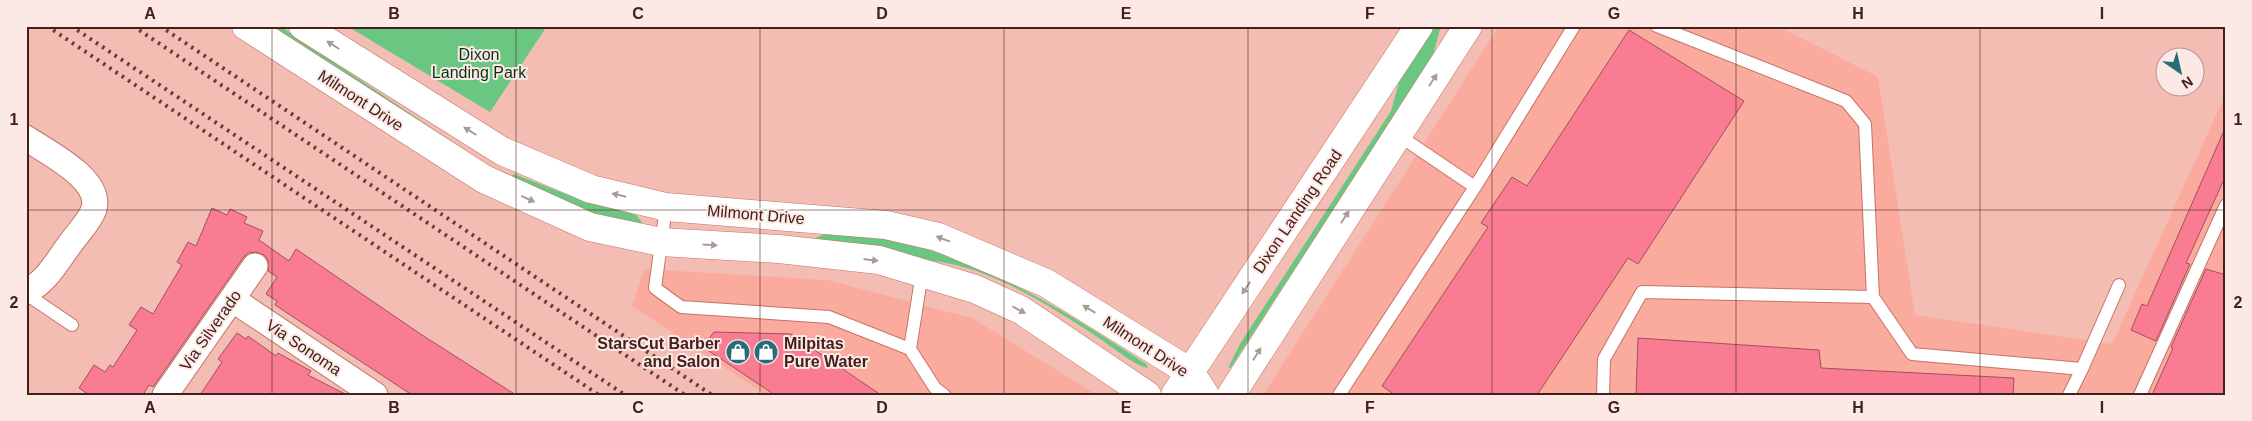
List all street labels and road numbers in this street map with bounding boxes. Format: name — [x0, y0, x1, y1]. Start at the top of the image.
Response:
street label: Milmont Drive — [315, 67, 406, 134]
street label: Dixon Landing Road — [1250, 146, 1345, 276]
street label: Milmont Drive — [707, 202, 806, 227]
street label: Via Silverado — [176, 287, 244, 374]
street label: Milmont Drive — [1100, 313, 1191, 380]
street label: Via Sonoma — [263, 316, 345, 379]

